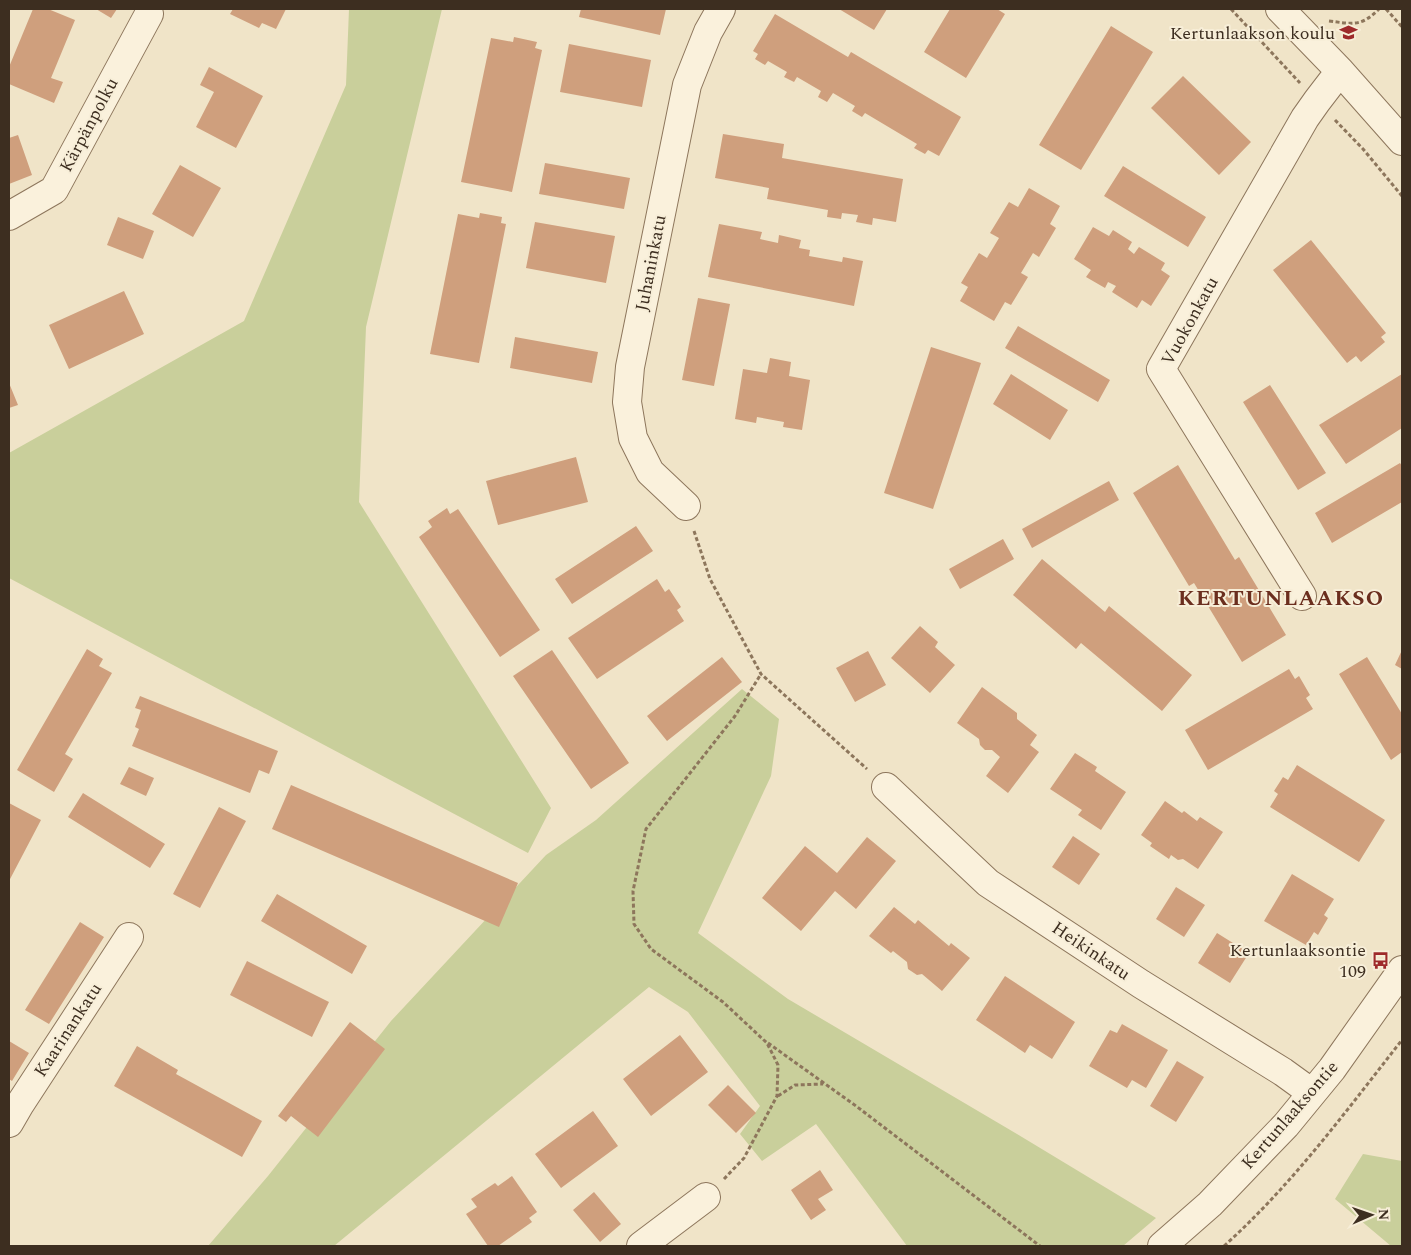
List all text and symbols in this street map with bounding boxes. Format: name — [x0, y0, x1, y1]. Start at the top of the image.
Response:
place label: Kertunlaakson koulu — [1170, 20, 1335, 47]
school or university icon: Kertunlaakson koulu — [1339, 23, 1359, 43]
street label: Kärpänpolku — [53, 73, 125, 177]
street label: Juhaninkatu — [628, 212, 674, 314]
street label: Vuokonkatu — [1155, 272, 1225, 370]
district label: KERTUNLAAKSO — [1178, 582, 1384, 615]
street label: Heikinkatu — [1046, 915, 1136, 987]
place label: Kertunlaaksontie 109 — [1229, 937, 1366, 985]
bus stop icon: Kertunlaaksontie 109 — [1370, 950, 1390, 970]
street label: Kaarinankatu — [27, 977, 109, 1083]
street label: Kertunlaaksontie — [1235, 1055, 1345, 1175]
north arrow — [1346, 1190, 1396, 1240]
text: N — [1373, 1208, 1394, 1221]

